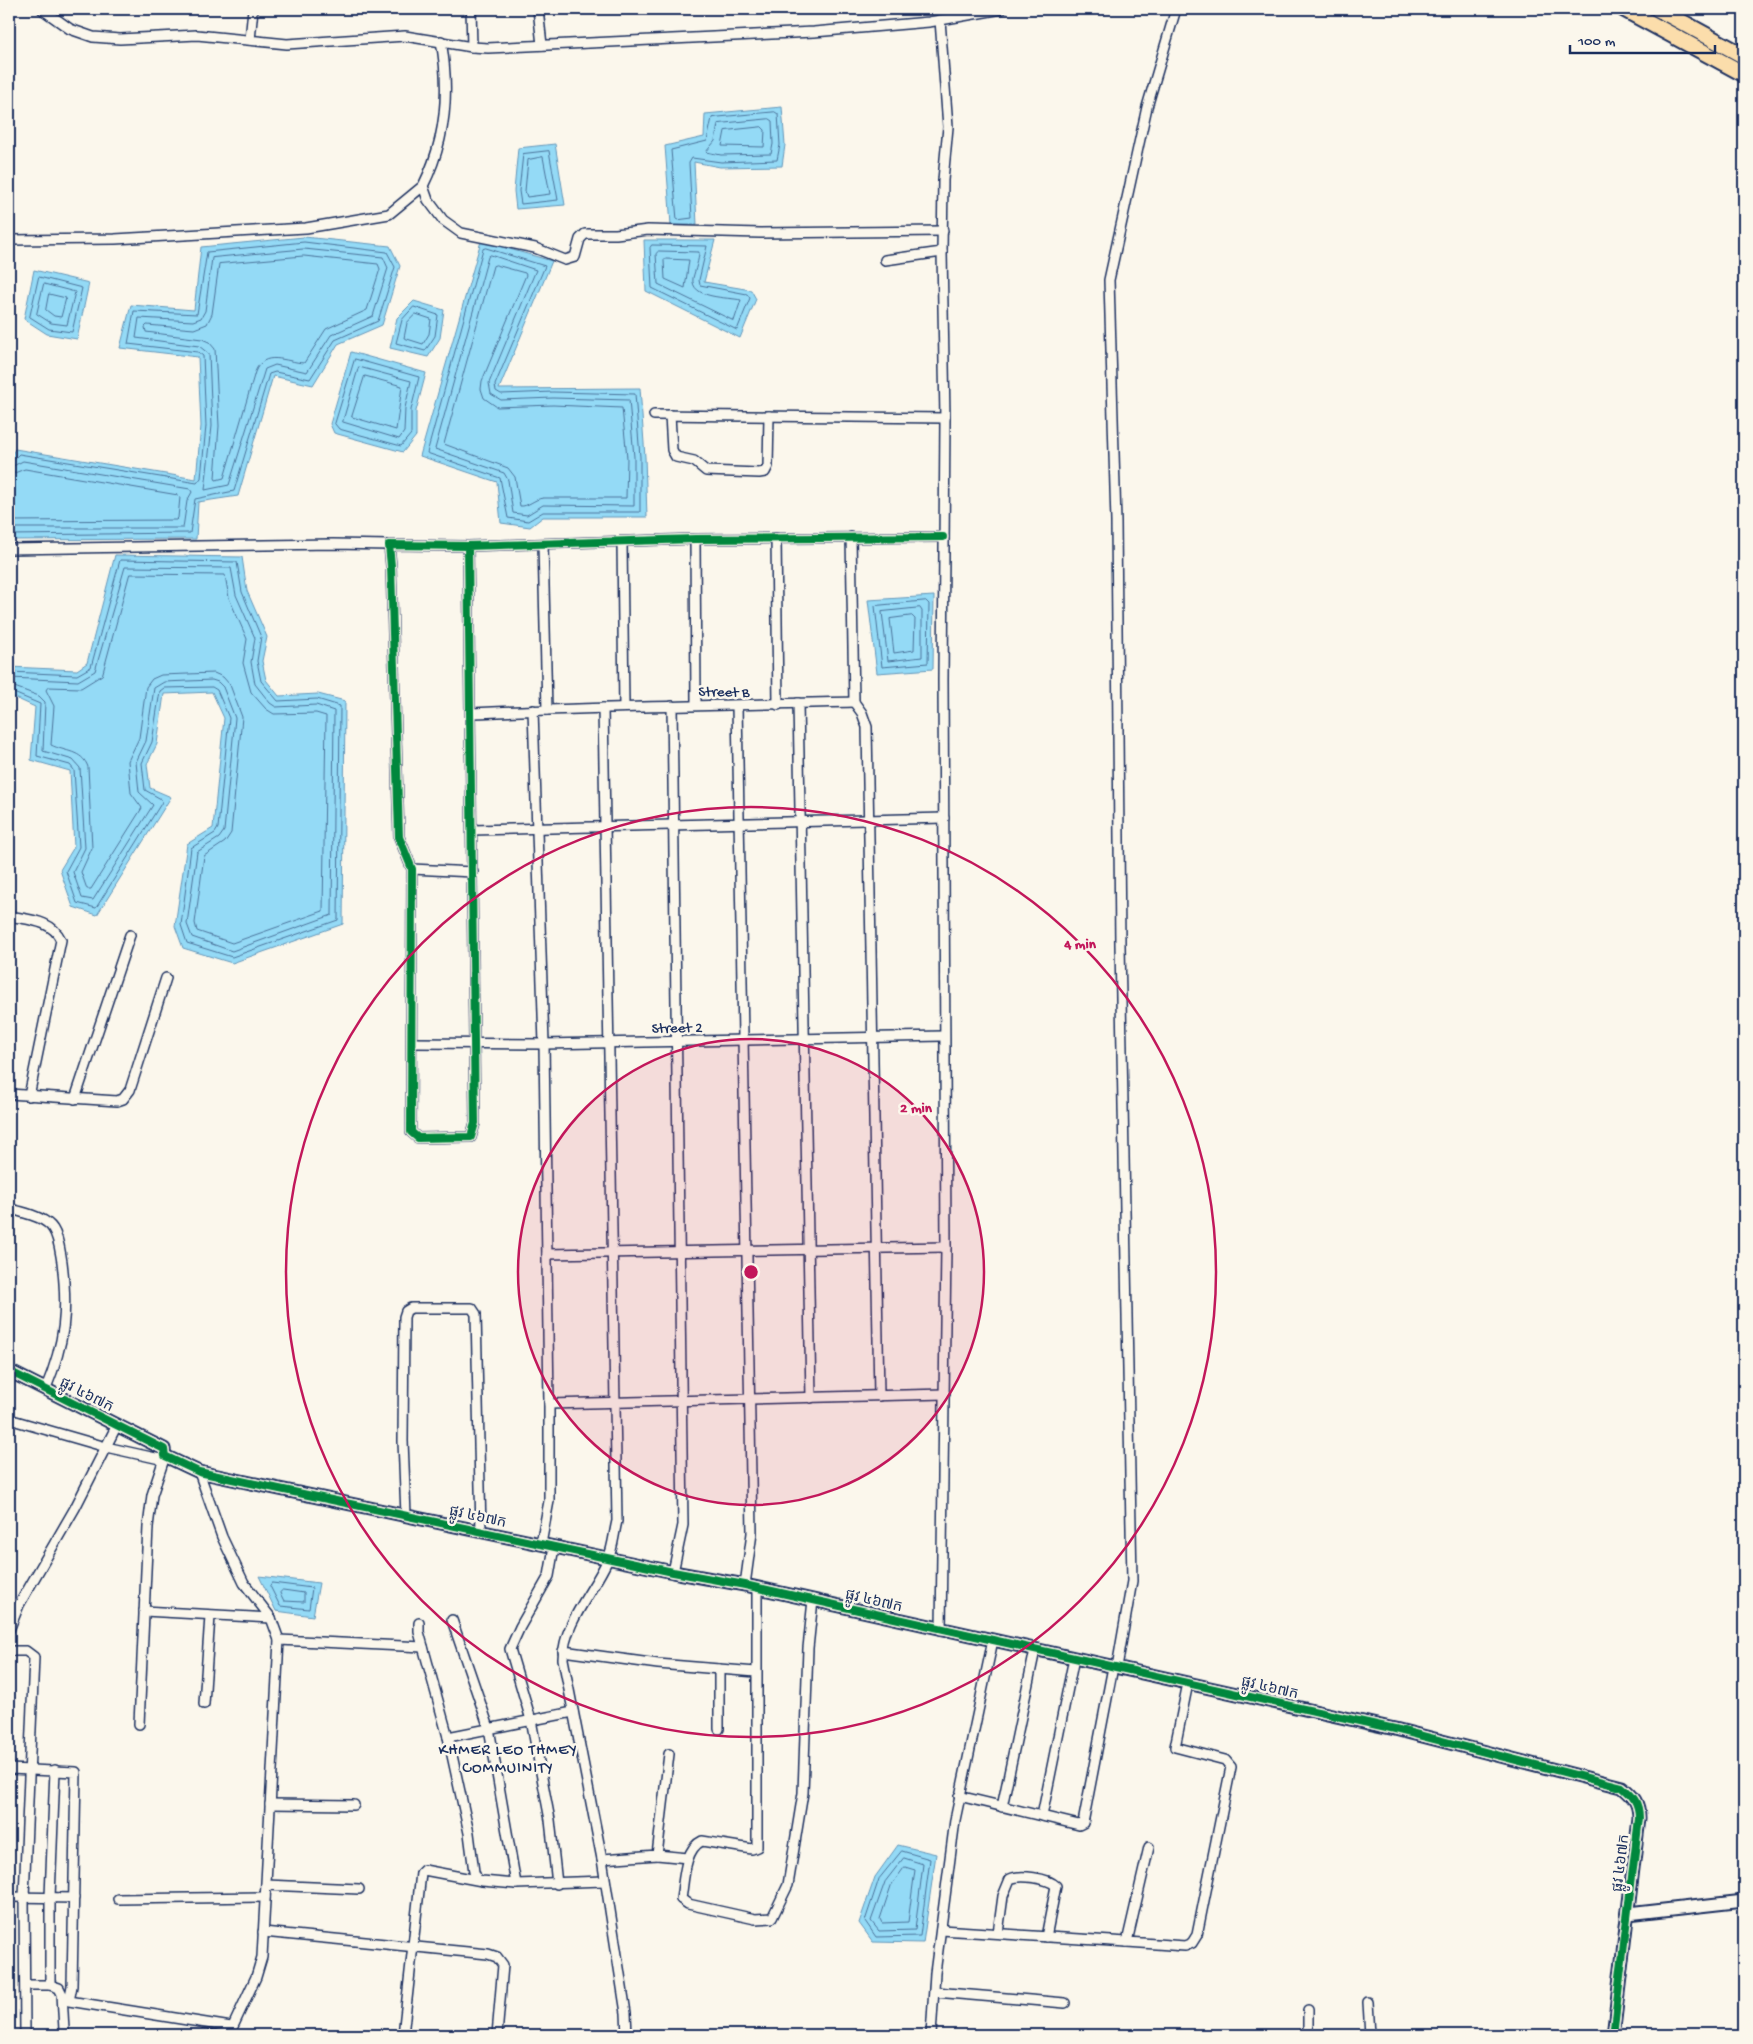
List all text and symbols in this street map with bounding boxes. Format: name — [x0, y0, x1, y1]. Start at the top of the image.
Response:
scale bar — [1570, 22, 1716, 54]
text: 100 m — [1577, 33, 1616, 51]
street label: Street B — [698, 684, 750, 702]
text: 4 min — [1063, 936, 1097, 954]
street label: Street 2 — [651, 1020, 703, 1038]
text: 2 min — [900, 1100, 933, 1118]
centre of rings — [742, 1263, 760, 1281]
street label: ផ្លូវ ៤៦៧ក — [55, 1375, 116, 1419]
street label: ផ្លូវ ៤៦៧ក — [447, 1503, 508, 1535]
street label: ផ្លូវ ៤៦៧ក — [843, 1587, 904, 1620]
street label: ផ្លូវ ៤៦៧ក — [1239, 1674, 1300, 1707]
district label: KHMER LEO THMEY COMMUINITY — [438, 1742, 578, 1779]
street label: ផ្លូវ ៤៦៧ក — [1610, 1833, 1637, 1894]

